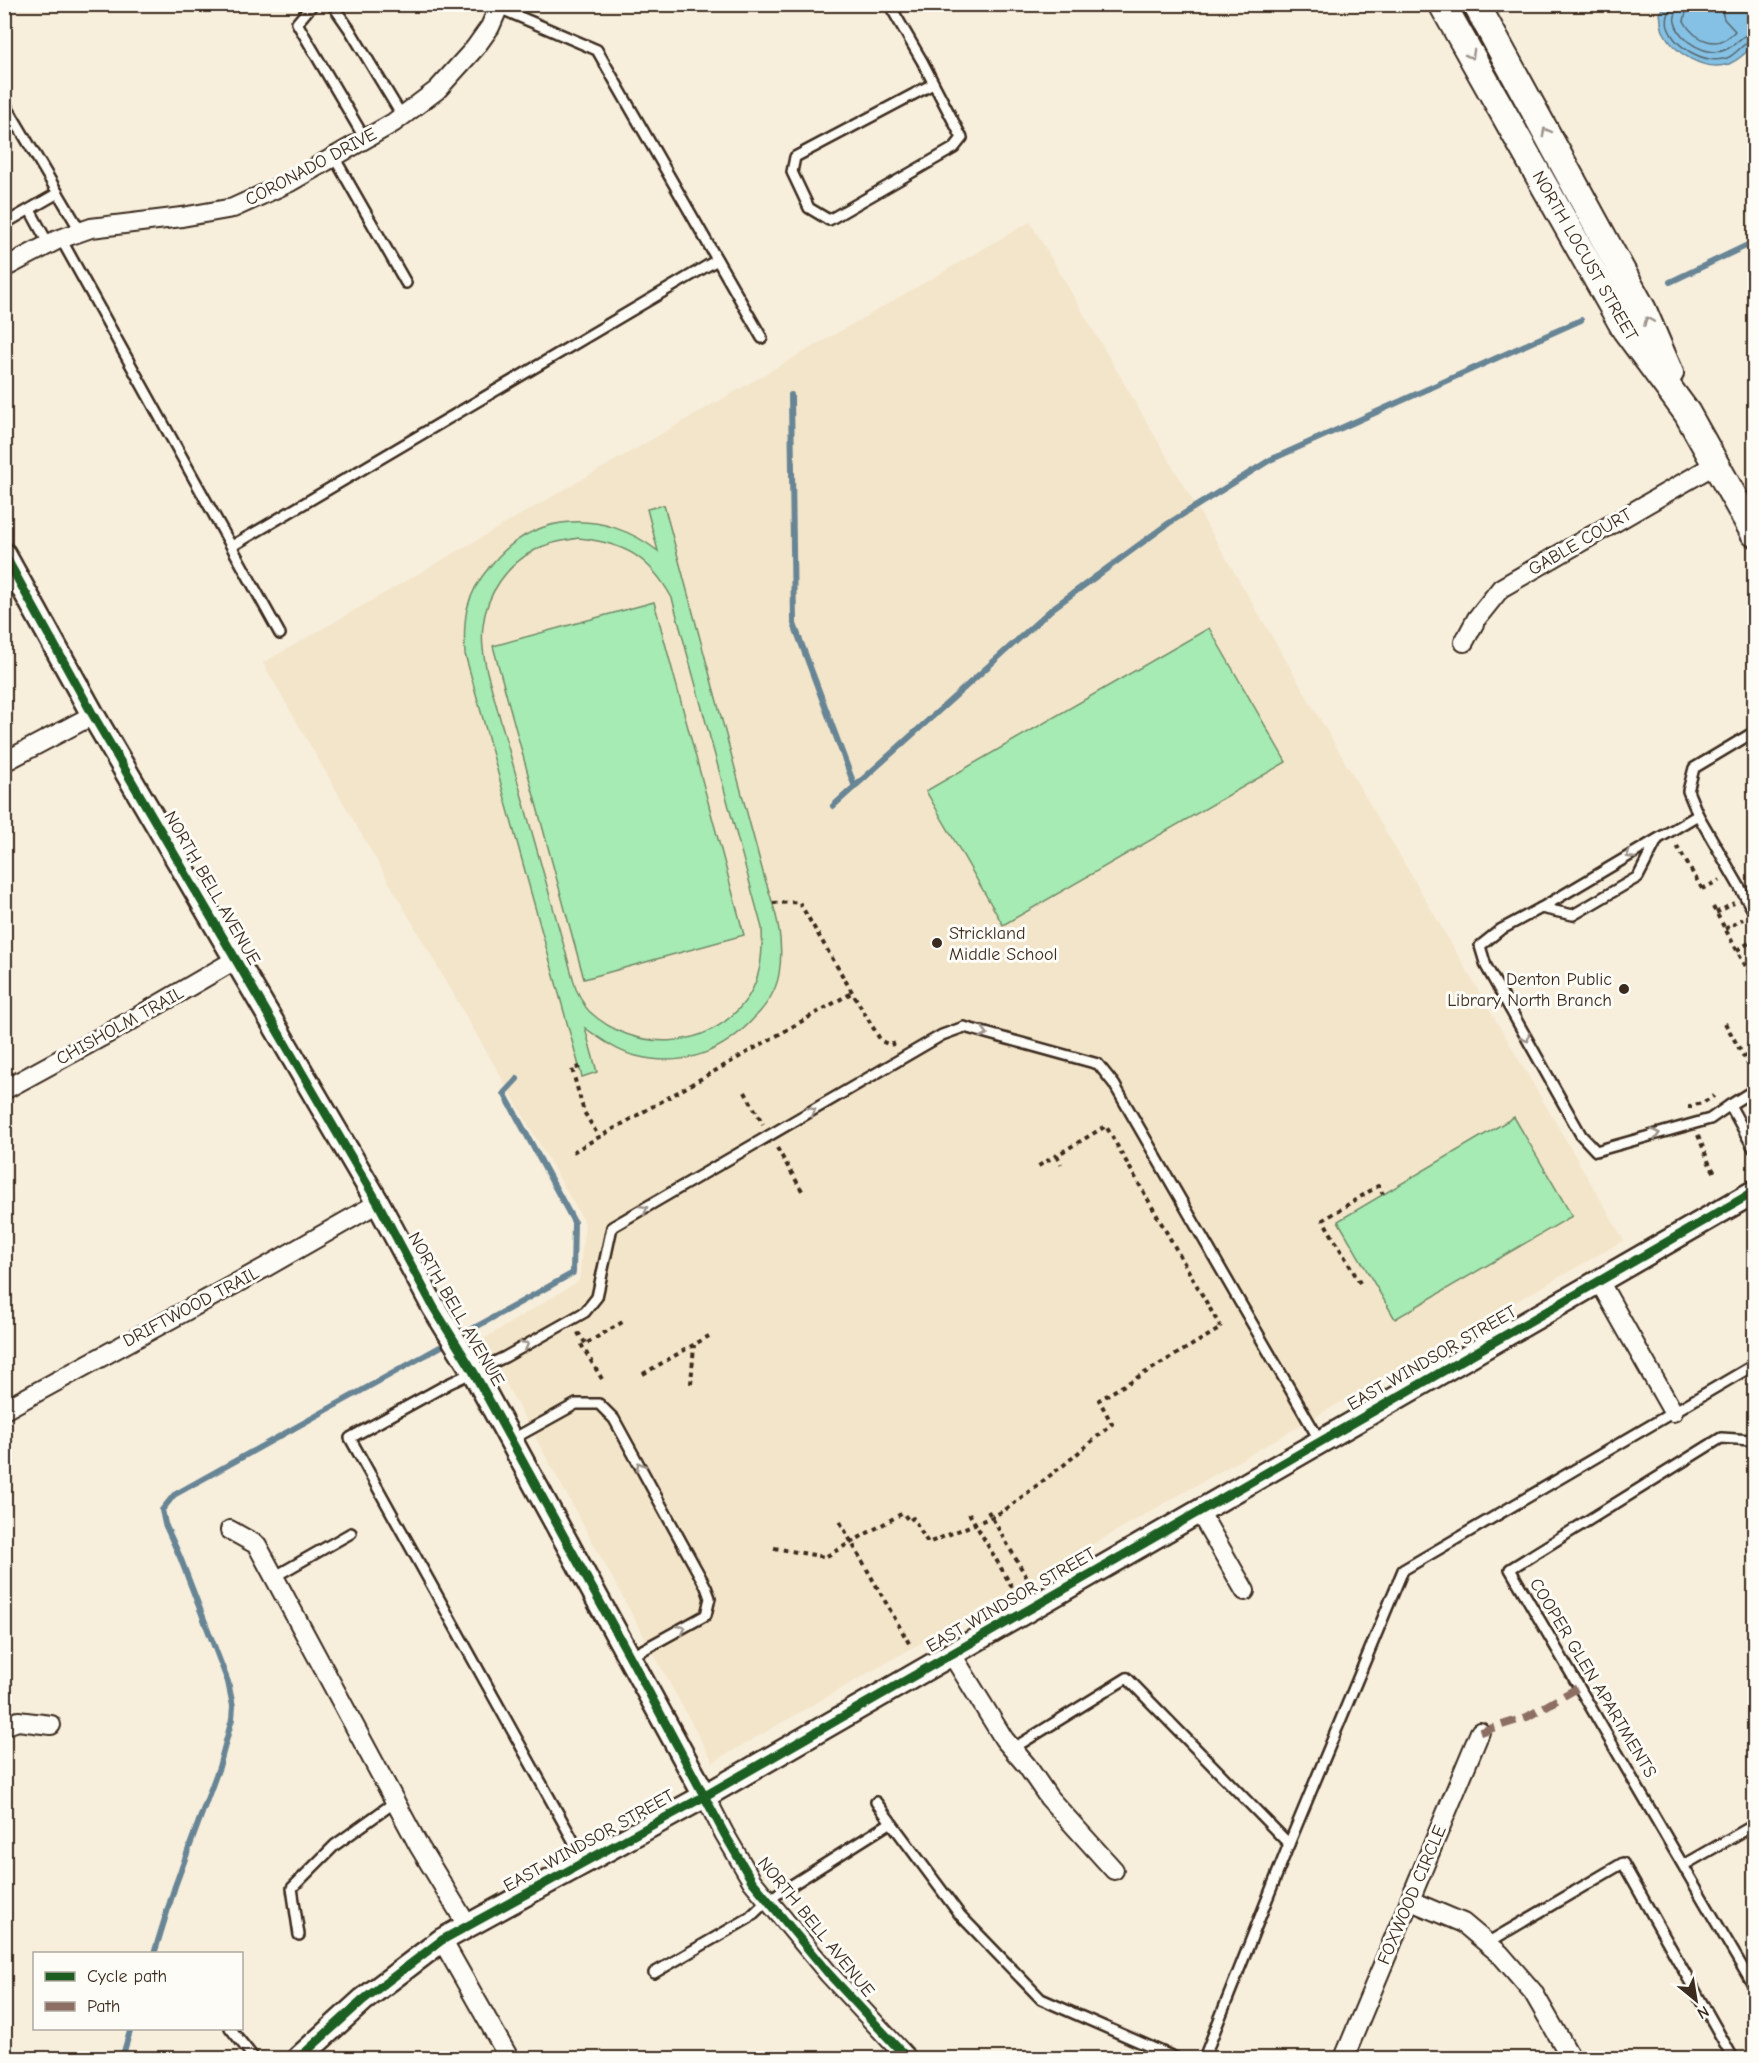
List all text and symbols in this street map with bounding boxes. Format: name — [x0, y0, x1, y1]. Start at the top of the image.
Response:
one-way arrow — [1464, 49, 1475, 60]
street label: CORONADO DRIVE — [242, 123, 380, 210]
one-way arrow — [1542, 128, 1553, 138]
street label: NORTH LOCUST STREET — [1528, 167, 1643, 345]
one-way arrow — [1643, 316, 1655, 327]
street label: GABLE COURT — [1525, 504, 1636, 580]
street label: NORTH BELL AVENUE — [159, 807, 265, 969]
one-way arrow — [1626, 848, 1636, 860]
place label: Strickland Middle School — [949, 923, 1057, 965]
marker: Strickland Middle School — [930, 936, 944, 950]
place label: Denton Public Library North Branch — [1447, 969, 1612, 1011]
street label: CHISHOLM TRAIL — [53, 982, 187, 1070]
marker: Denton Public Library North Branch — [1617, 982, 1631, 996]
one-way arrow — [979, 1025, 989, 1038]
one-way arrow — [1519, 1032, 1530, 1042]
one-way arrow — [806, 1107, 816, 1118]
one-way arrow — [1650, 1129, 1661, 1141]
one-way arrow — [638, 1205, 648, 1216]
street label: NORTH BELL AVENUE — [403, 1228, 509, 1390]
street label: DRIFTWOOD TRAIL — [119, 1262, 263, 1352]
street label: EAST WINDSOR STREET — [1344, 1301, 1521, 1415]
one-way arrow — [519, 1341, 529, 1353]
one-way arrow — [635, 1462, 647, 1472]
street label: EAST WINDSOR STREET — [923, 1543, 1100, 1657]
street label: COOPER GLEN APARTMENTS — [1525, 1575, 1661, 1782]
one-way arrow — [675, 1625, 686, 1636]
street label: EAST WINDSOR STREET — [500, 1785, 679, 1897]
street label: FOXWOOD CIRCLE — [1373, 1822, 1451, 1968]
street label: NORTH BELL AVENUE — [753, 1853, 879, 2001]
legend — [33, 1952, 243, 2030]
text: Cycle path — [87, 1966, 167, 1987]
north arrow — [1666, 1970, 1726, 2030]
text: Path — [87, 1996, 120, 2017]
text: N — [1694, 2002, 1712, 2023]

